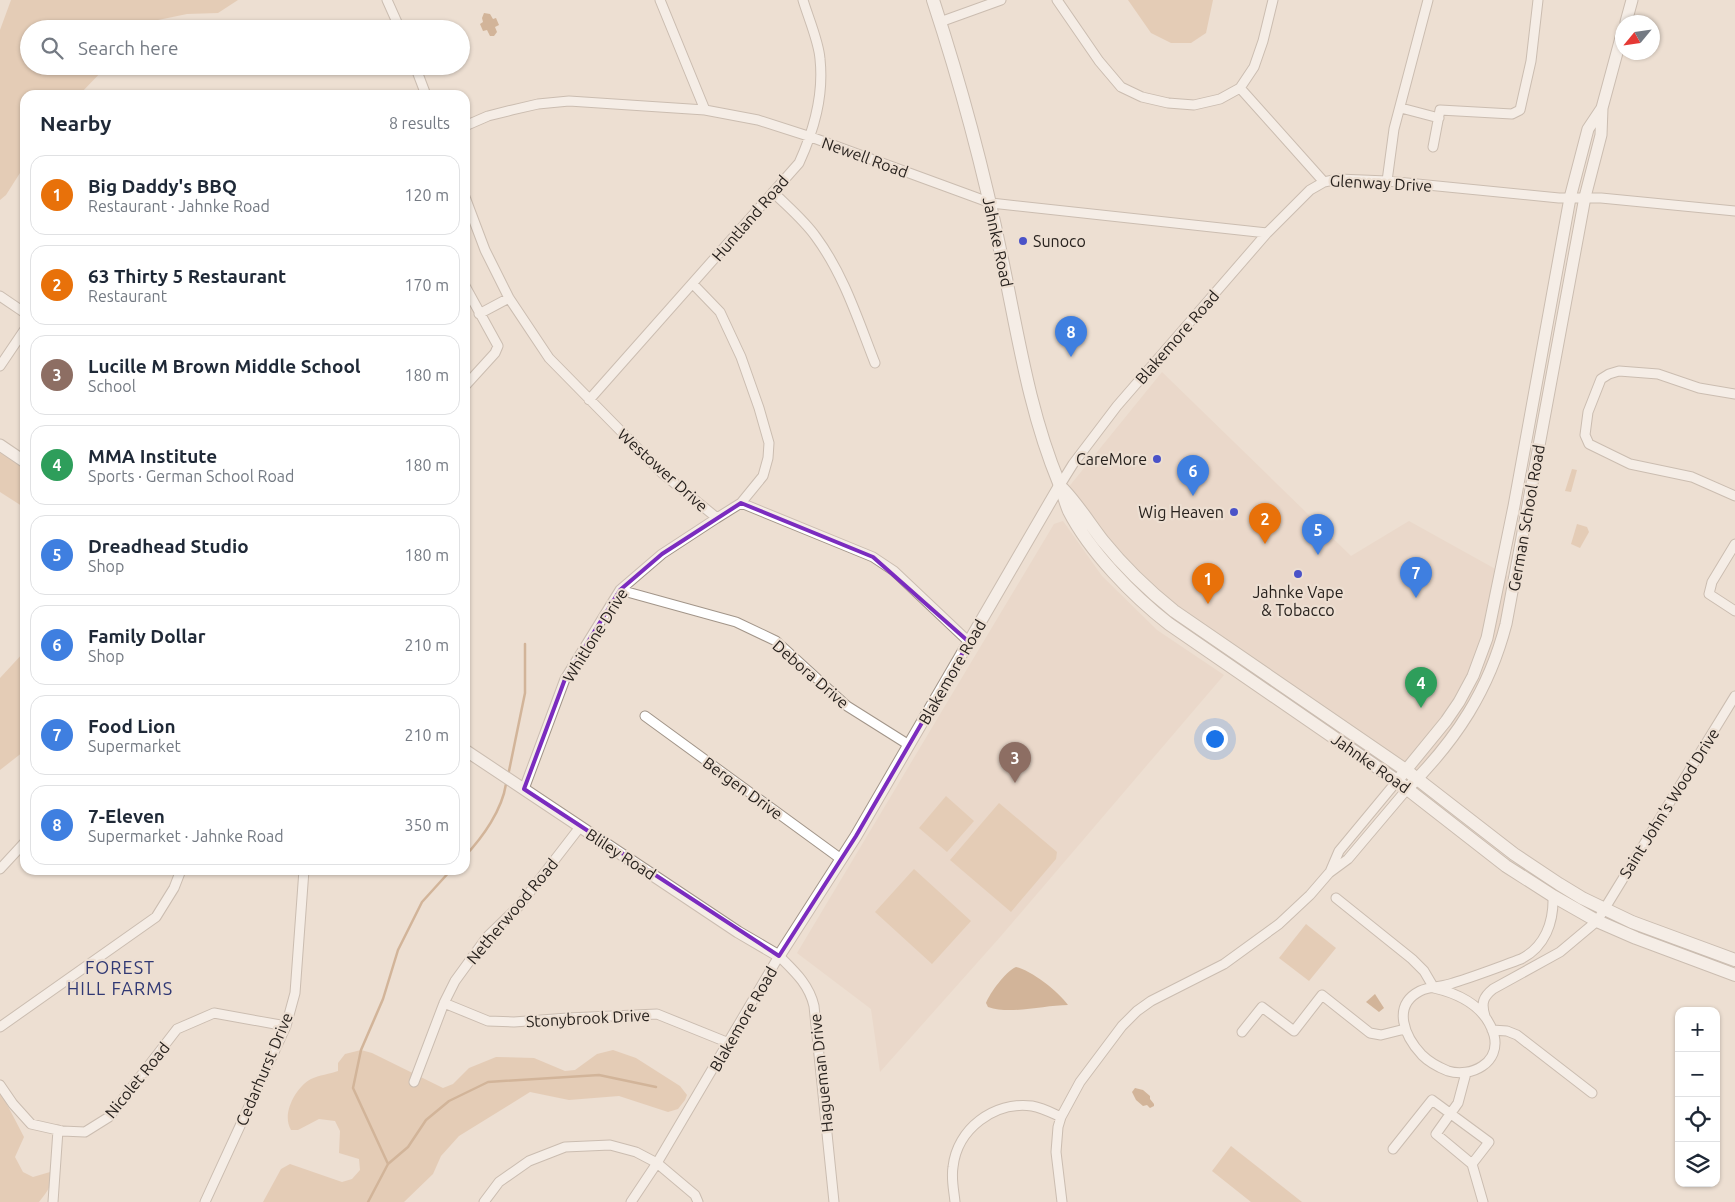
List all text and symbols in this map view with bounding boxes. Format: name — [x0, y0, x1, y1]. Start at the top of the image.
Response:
north arrow — [1615, 15, 1660, 60]
search box — [20, 20, 470, 75]
icon: search — [38, 34, 66, 62]
text: Search here — [78, 37, 178, 59]
text: Nearby — [40, 111, 111, 135]
text: 8 results — [389, 114, 450, 132]
street label: Newell Road — [819, 133, 911, 181]
street label: Glenway Drive — [1329, 171, 1433, 195]
street label: Huntland Road — [708, 172, 792, 264]
text: Big Daddy's BBQ — [88, 175, 237, 197]
text: 1 — [52, 186, 62, 204]
text: 120 m — [404, 186, 449, 204]
street label: Jahnke Road — [980, 195, 1016, 289]
text: Restaurant · Jahnke Road — [88, 197, 270, 215]
place label: Sunoco — [1033, 232, 1086, 250]
marker: Sunoco — [1017, 235, 1029, 247]
text: 63 Thirty 5 Restaurant — [88, 265, 286, 287]
text: 2 — [52, 276, 62, 294]
text: 170 m — [404, 276, 449, 294]
text: Restaurant — [88, 287, 167, 305]
street label: Blakemore Road — [1132, 287, 1222, 387]
pin: 8 — [1055, 316, 1087, 357]
text: Lucille M Brown Middle School — [88, 355, 361, 377]
text: 3 — [52, 366, 62, 384]
text: 180 m — [404, 366, 449, 384]
text: School — [88, 377, 136, 395]
street label: Westower Drive — [614, 425, 712, 515]
street label: German School Road — [1504, 443, 1548, 593]
text: MMA Institute — [88, 445, 217, 467]
place label: CareMore — [1076, 450, 1147, 468]
marker: CareMore — [1151, 453, 1163, 465]
pin: 6 — [1177, 455, 1209, 496]
text: 4 — [52, 456, 62, 474]
text: 180 m — [404, 456, 449, 474]
text: Sports · German School Road — [88, 467, 294, 485]
place label: Wig Heaven — [1138, 503, 1224, 521]
pin: 2 — [1249, 503, 1281, 544]
marker: Wig Heaven — [1228, 506, 1240, 518]
pin: 5 — [1302, 514, 1334, 555]
text: Dreadhead Studio — [88, 535, 249, 557]
text: 5 — [52, 546, 62, 564]
text: 180 m — [404, 546, 449, 564]
text: Shop — [88, 557, 124, 575]
pin: 7 — [1400, 557, 1432, 598]
pin: 1 — [1192, 563, 1224, 604]
marker: Jahnke Vape & Tobacco — [1292, 568, 1304, 580]
place label: Jahnke Vape & Tobacco — [1253, 583, 1343, 619]
street label: Whitlone Drive — [559, 585, 631, 685]
street label: Blakemore Road — [915, 616, 989, 728]
text: Family Dollar — [88, 625, 205, 647]
text: 6 — [52, 636, 62, 654]
text: 210 m — [404, 636, 449, 654]
street label: Debora Drive — [769, 636, 853, 712]
text: Shop — [88, 647, 124, 665]
pin: 4 — [1405, 667, 1437, 708]
text: Food Lion — [88, 715, 176, 737]
street label: Saint John's Wood Drive — [1615, 725, 1723, 881]
text: 7 — [52, 726, 62, 744]
text: 210 m — [404, 726, 449, 744]
your location — [1202, 726, 1228, 752]
street label: Jahnke Road — [1328, 729, 1414, 797]
text: Supermarket — [88, 737, 181, 755]
pin: 3 — [999, 742, 1031, 783]
street label: Bergen Drive — [700, 753, 786, 823]
text: 7-Eleven — [88, 805, 165, 827]
text: 8 — [52, 816, 62, 834]
text: 350 m — [404, 816, 449, 834]
street label: Bliley Road — [583, 825, 659, 883]
text: Supermarket · Jahnke Road — [88, 827, 284, 845]
street label: Netherwood Road — [463, 855, 561, 967]
district label: FOREST HILL FARMS — [67, 957, 173, 998]
street label: Blakemore Road — [706, 963, 780, 1075]
street label: Stonybrook Drive — [525, 1006, 651, 1030]
map controls — [1675, 1007, 1720, 1187]
button: + — [1675, 1007, 1720, 1052]
street label: Cedarhurst Drive — [232, 1010, 296, 1128]
street label: Hagueman Drive — [806, 1013, 836, 1133]
street label: Nicolet Road — [101, 1039, 173, 1121]
button: − — [1675, 1052, 1720, 1097]
button: locate — [1675, 1097, 1720, 1142]
button: layers — [1675, 1142, 1720, 1187]

